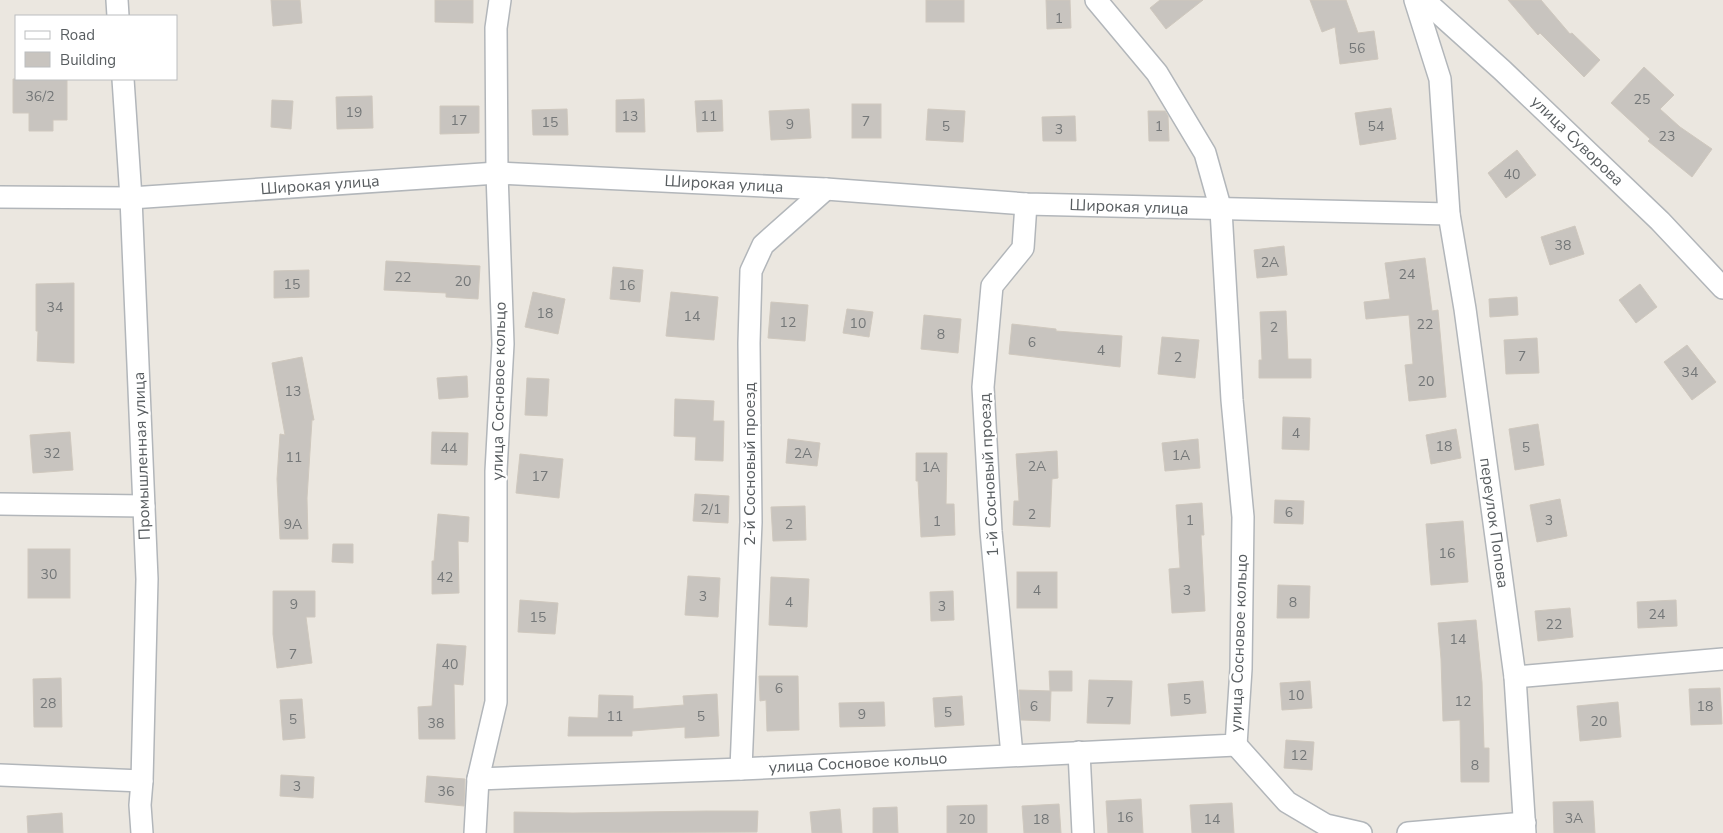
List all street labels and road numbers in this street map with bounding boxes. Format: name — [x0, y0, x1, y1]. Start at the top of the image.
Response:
street label: улица Суворова — [1526, 91, 1628, 191]
street label: Широкая улица — [260, 170, 380, 200]
street label: Широкая улица — [664, 170, 784, 198]
street label: Широкая улица — [1069, 194, 1189, 220]
street label: улица Сосновое кольцо — [486, 301, 512, 481]
street label: Промышленная улица — [128, 372, 156, 540]
street label: 2-й Сосновый проезд — [739, 382, 761, 546]
street label: 1-й Сосновый проезд — [974, 392, 1004, 557]
street label: переулок Попова — [1474, 456, 1514, 590]
street label: улица Сосновое кольцо — [1225, 553, 1253, 733]
street label: улица Сосновое кольцо — [768, 747, 948, 779]

